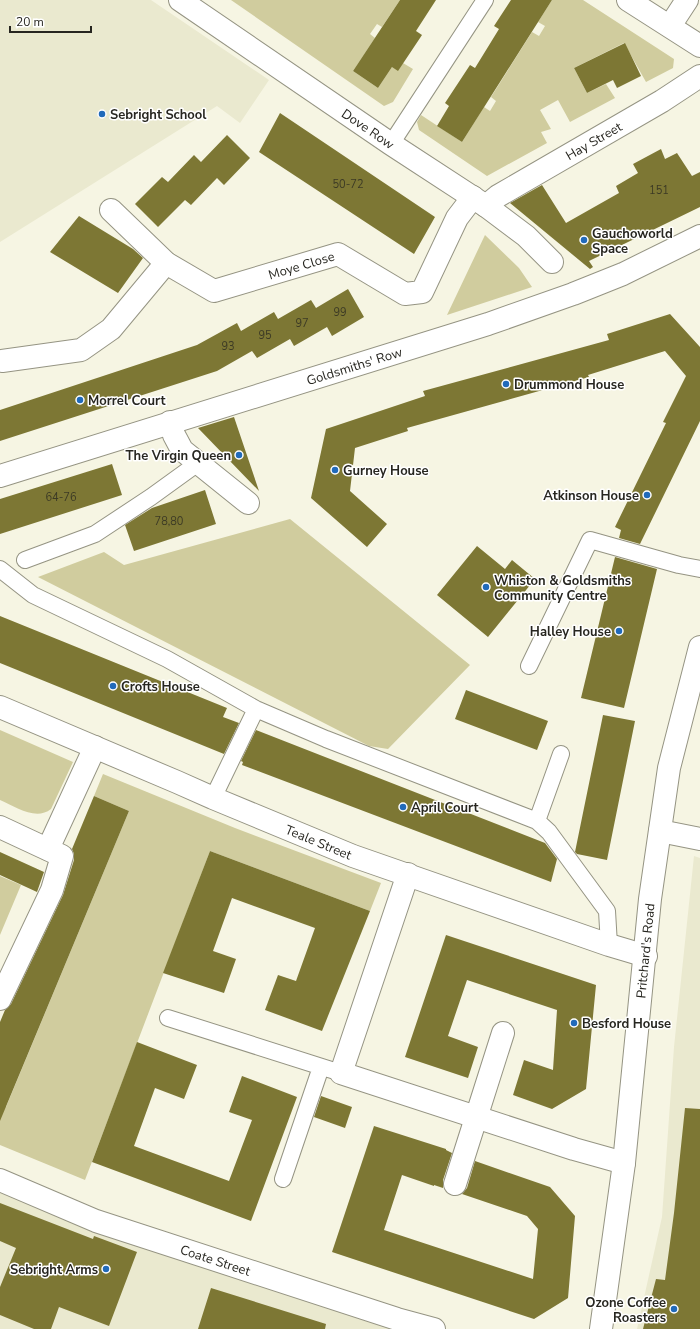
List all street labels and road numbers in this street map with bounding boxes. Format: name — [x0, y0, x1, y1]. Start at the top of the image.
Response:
street label: Dove Row — [338, 105, 398, 154]
street label: Hay Street — [563, 118, 626, 165]
street label: Moye Close — [266, 248, 337, 284]
street label: Goldsmiths' Row — [304, 343, 405, 390]
street label: Teale Street — [282, 821, 355, 865]
street label: Pritchard's Road — [632, 902, 660, 999]
street label: Coate Street — [178, 1241, 253, 1281]

